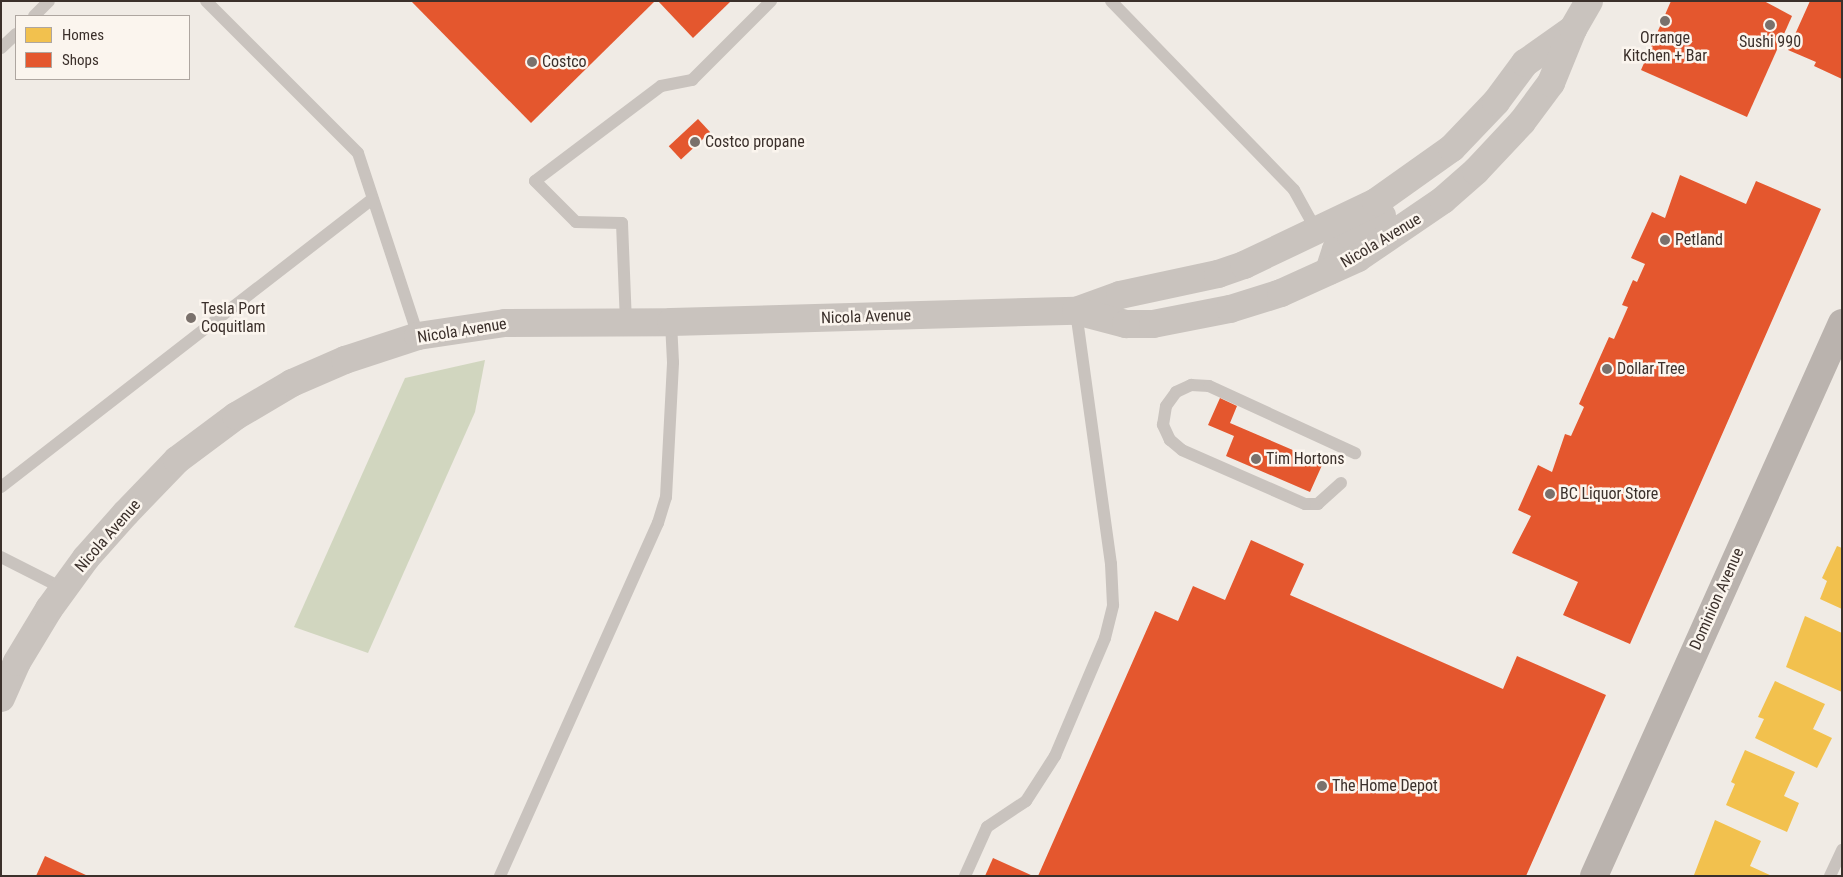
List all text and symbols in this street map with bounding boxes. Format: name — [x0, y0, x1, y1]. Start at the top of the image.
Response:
legend — [15, 15, 190, 80]
marker: Orrange Kitchen + Bar — [1659, 15, 1671, 27]
marker: Sushi 990 — [1764, 19, 1776, 31]
text: Homes — [62, 26, 104, 44]
place label: Orrange Kitchen + Bar — [1623, 28, 1707, 66]
place label: Sushi 990 — [1739, 32, 1801, 52]
text: Shops — [62, 51, 99, 69]
place label: Costco — [542, 52, 587, 72]
marker: Costco — [526, 56, 538, 68]
place label: Costco propane — [705, 132, 805, 152]
marker: Costco propane — [689, 136, 701, 148]
street label: Nicola Avenue — [1337, 210, 1425, 272]
place label: Petland — [1675, 230, 1723, 250]
marker: Petland — [1659, 234, 1671, 246]
place label: Tesla Port Coquitlam — [201, 299, 266, 337]
street label: Nicola Avenue — [821, 306, 911, 328]
marker: Tesla Port Coquitlam — [185, 312, 197, 324]
street label: Nicola Avenue — [416, 314, 508, 348]
place label: Dollar Tree — [1617, 359, 1685, 379]
marker: Dollar Tree — [1601, 363, 1613, 375]
place label: Tim Hortons — [1266, 449, 1345, 469]
marker: Tim Hortons — [1250, 453, 1262, 465]
place label: BC Liquor Store — [1560, 484, 1658, 504]
marker: BC Liquor Store — [1544, 488, 1556, 500]
street label: Nicola Avenue — [71, 496, 145, 576]
street label: Dominion Avenue — [1686, 545, 1748, 653]
place label: The Home Depot — [1332, 776, 1438, 796]
marker: The Home Depot — [1316, 780, 1328, 792]

